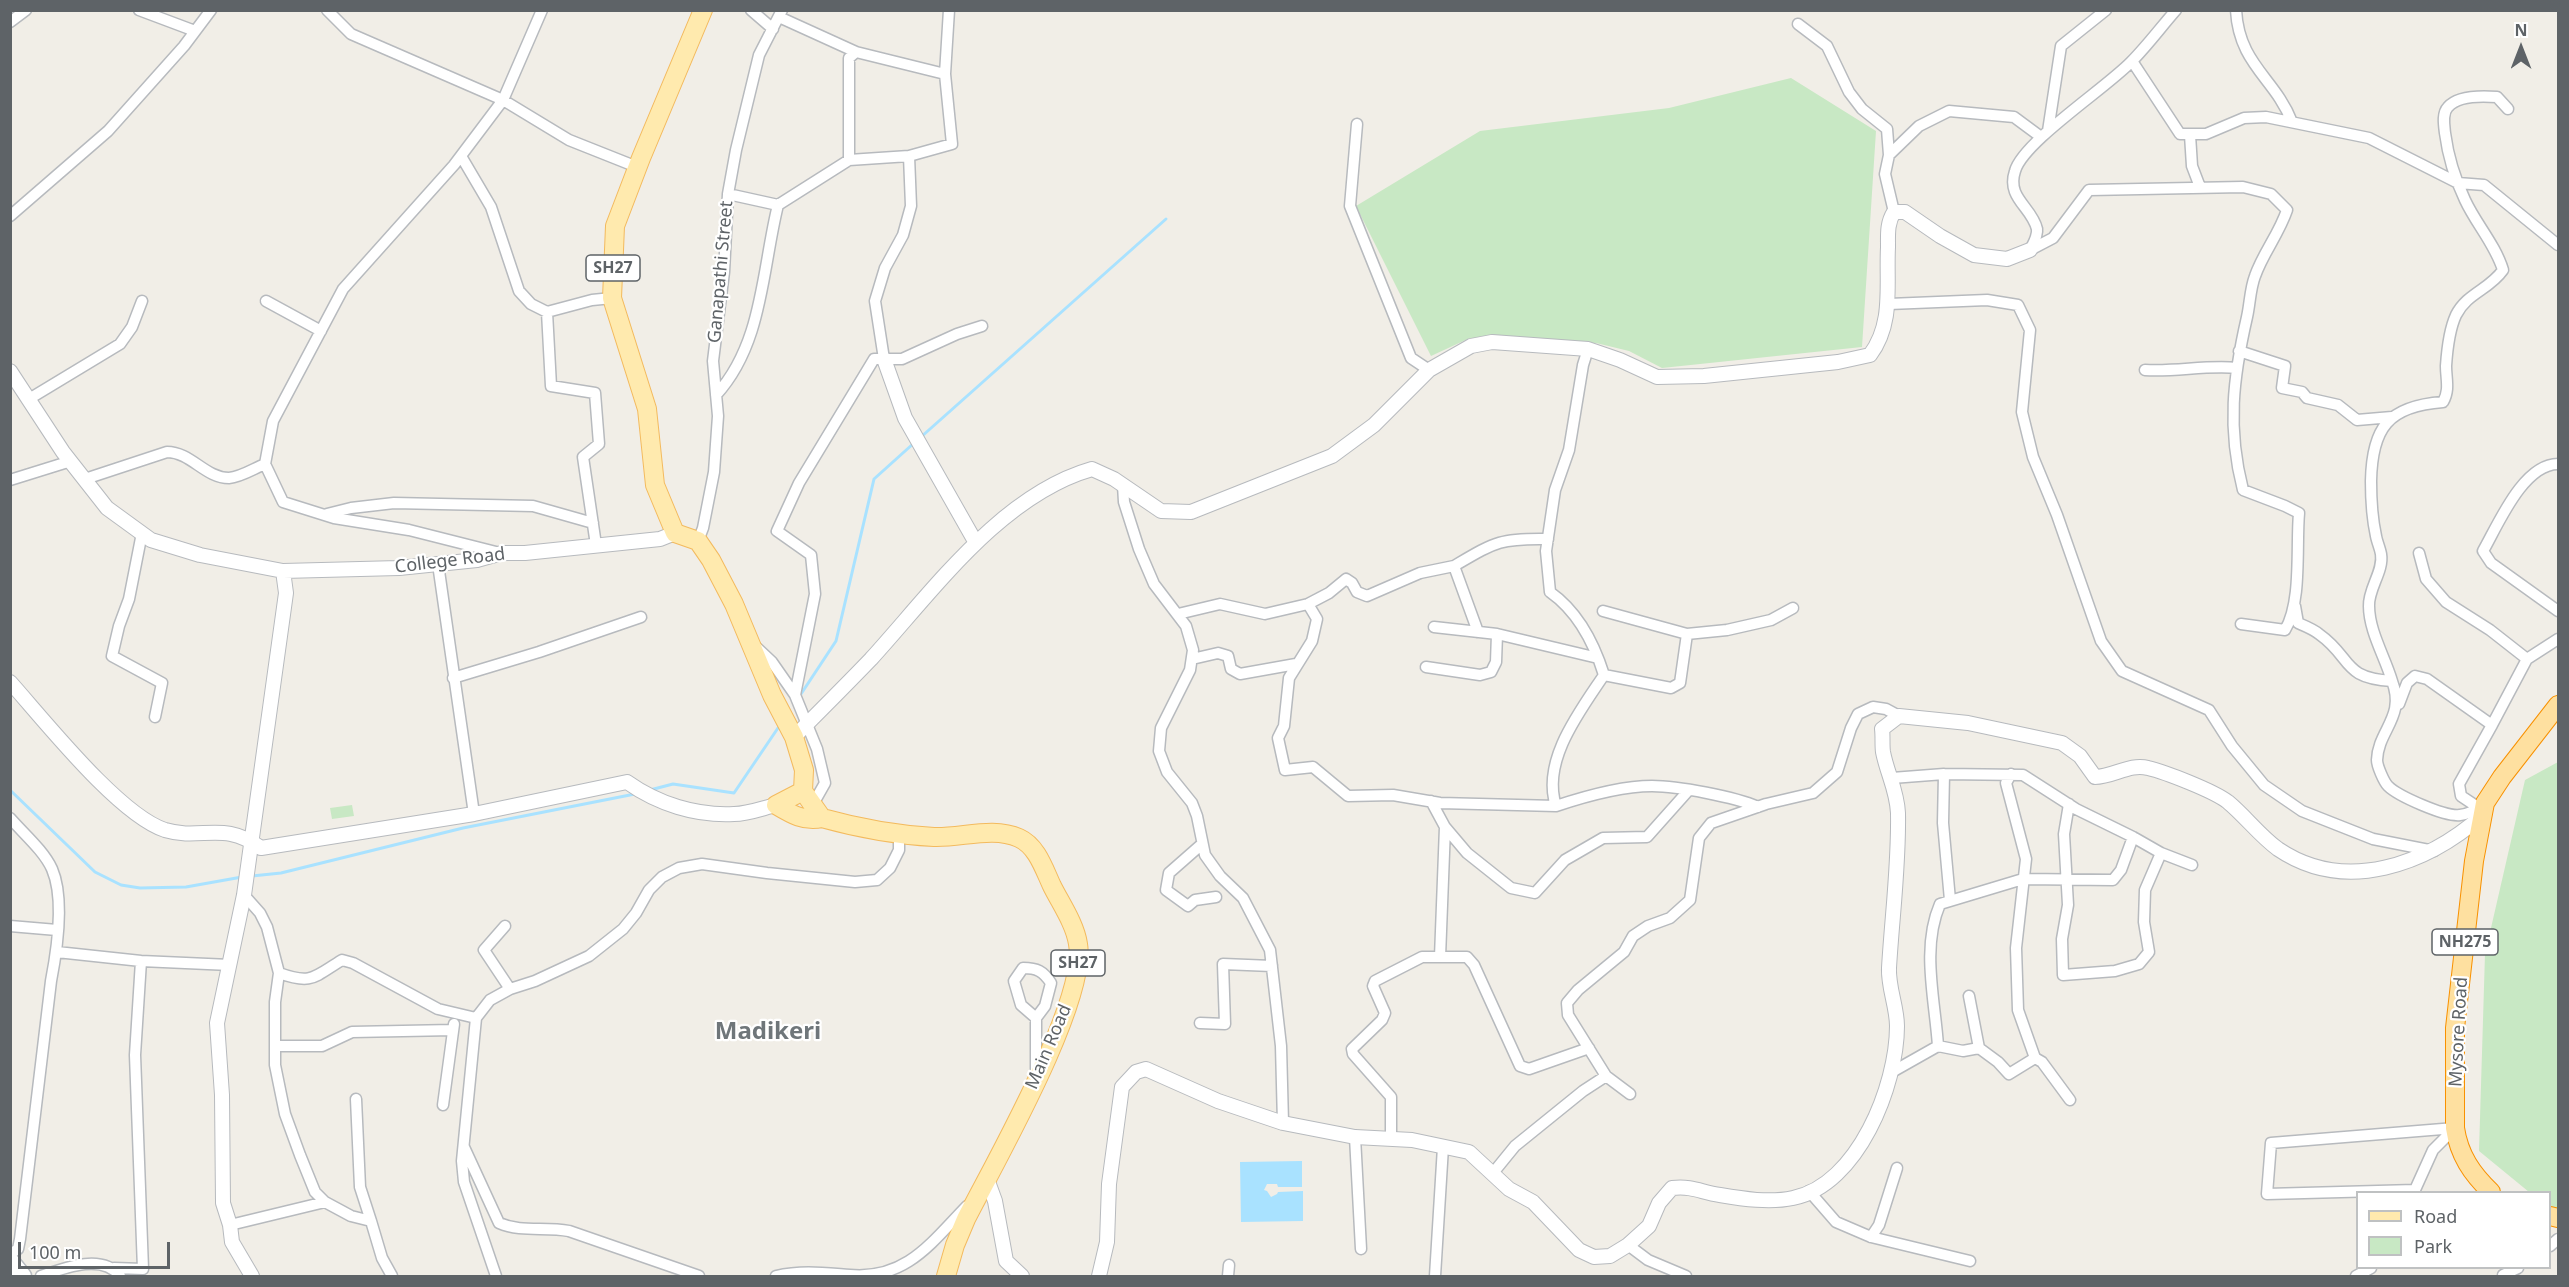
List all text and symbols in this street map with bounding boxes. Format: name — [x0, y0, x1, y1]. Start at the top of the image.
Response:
north arrow — [2491, 18, 2551, 78]
text: N — [2514, 19, 2528, 41]
street label: Ganapathi Street — [704, 200, 738, 344]
road number: SH27 — [586, 255, 640, 281]
street label: College Road — [394, 544, 506, 578]
road number: NH275 — [2432, 929, 2498, 955]
road number: SH27 — [1051, 950, 1105, 976]
street label: Mysore Road — [2445, 976, 2473, 1088]
street label: Main Road — [1021, 1001, 1077, 1093]
district label: Madikeri — [715, 1018, 821, 1046]
legend — [2356, 1191, 2551, 1269]
text: Road — [2414, 1204, 2457, 1228]
scale bar — [21, 1230, 172, 1268]
text: Park — [2414, 1234, 2452, 1258]
text: 100 m — [29, 1240, 81, 1264]

